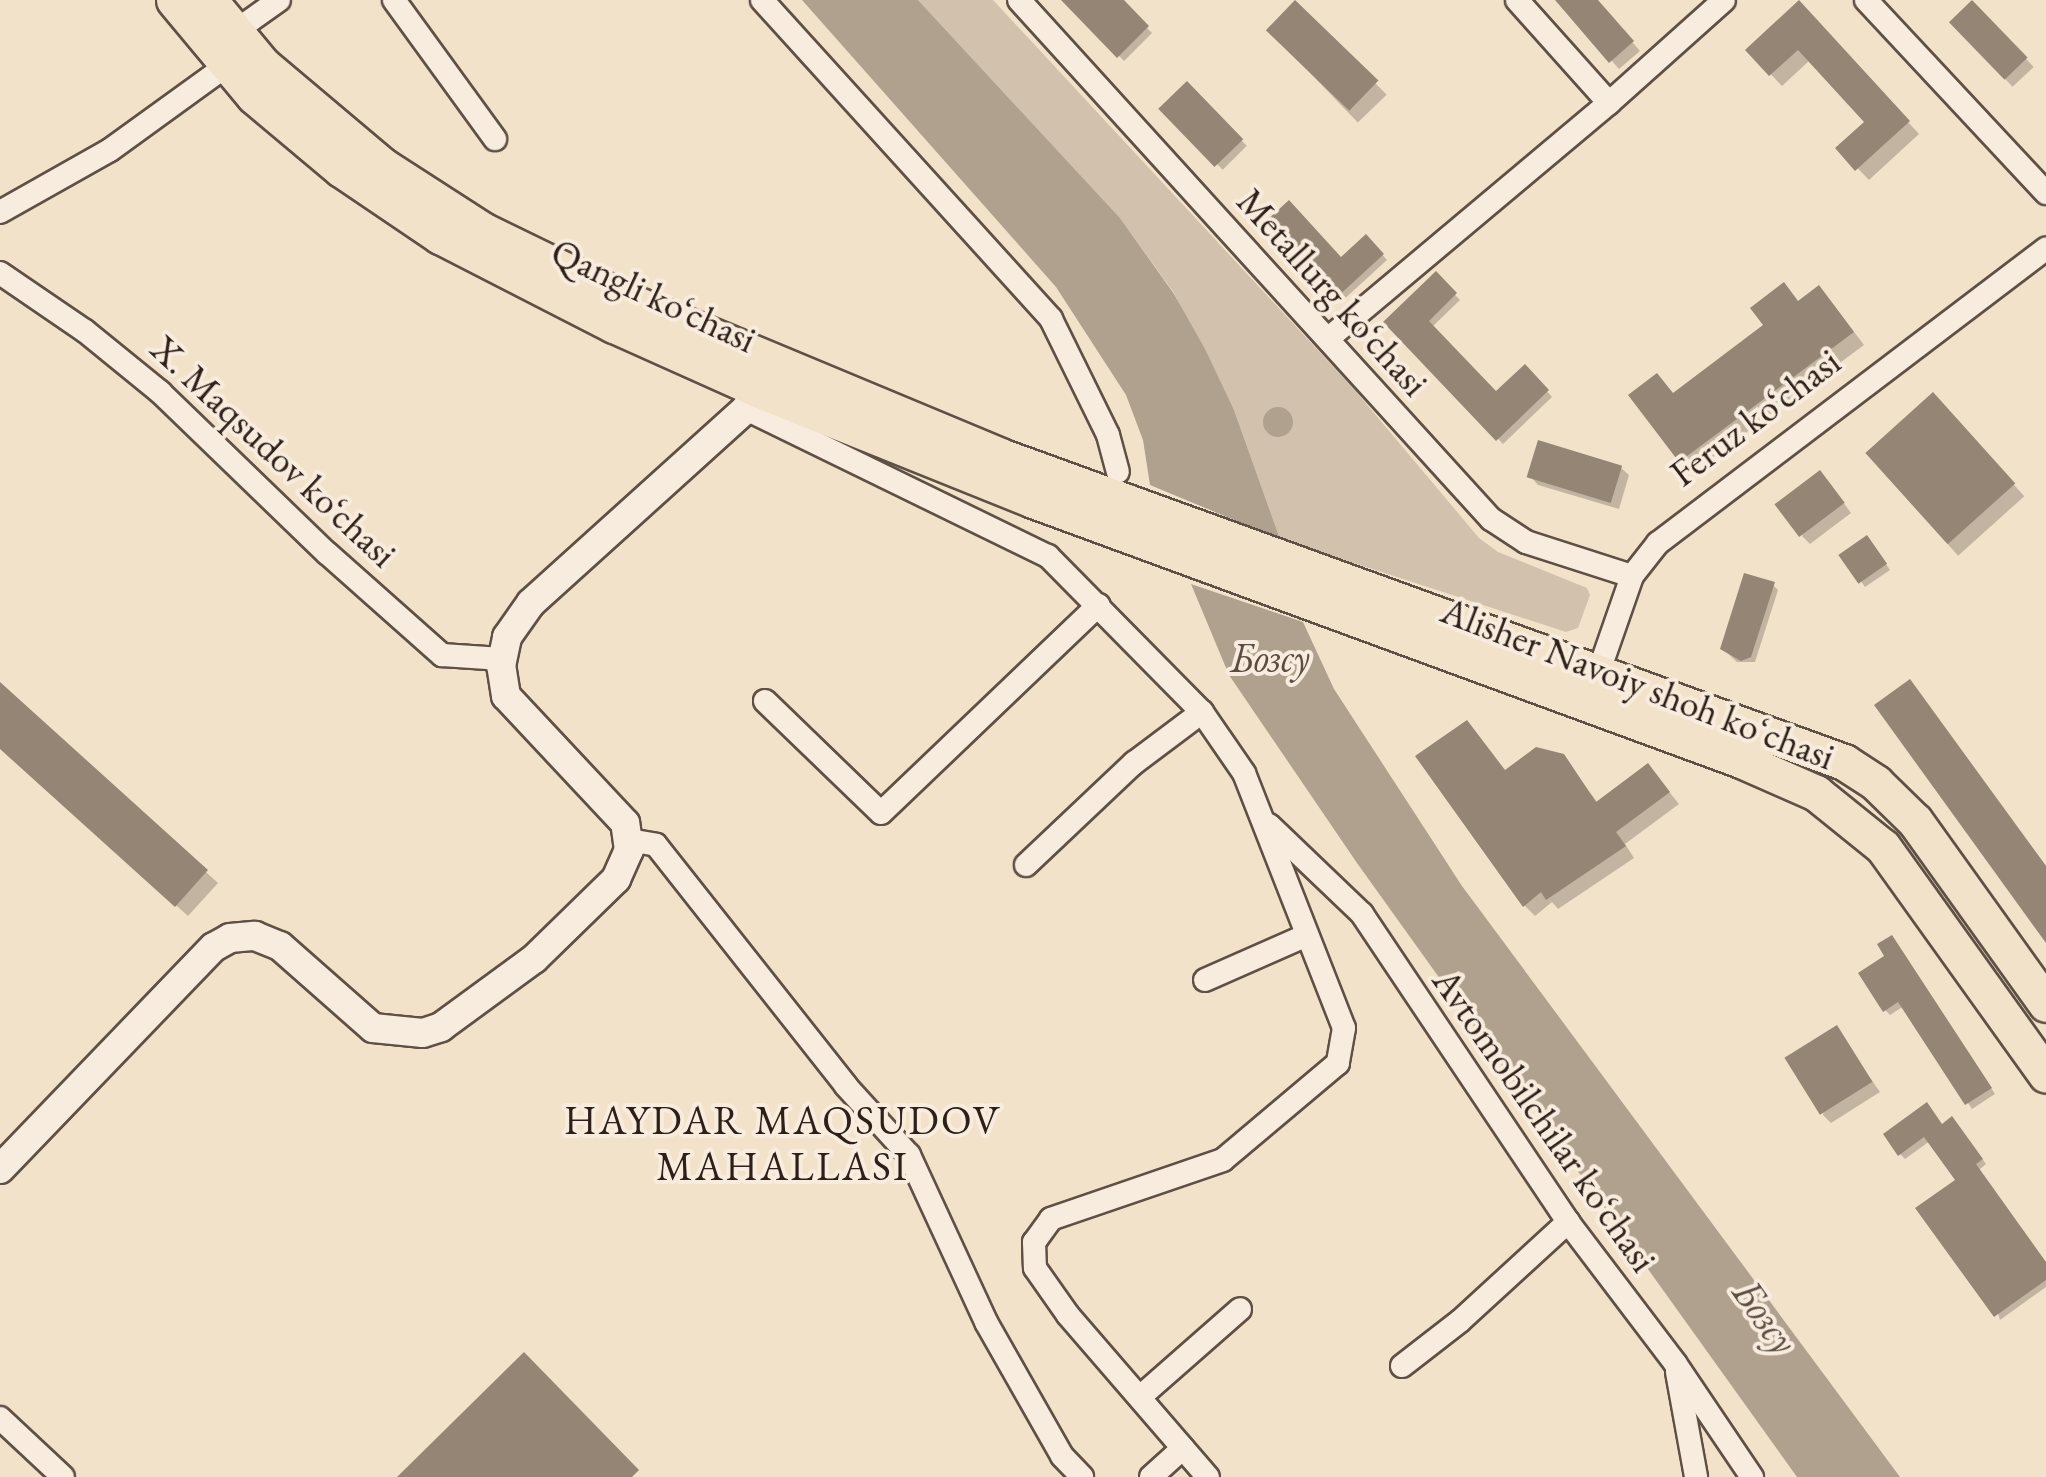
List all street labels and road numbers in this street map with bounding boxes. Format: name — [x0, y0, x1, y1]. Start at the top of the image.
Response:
street label: Metallurg ko‘chasi — [1228, 179, 1438, 405]
street label: Qangli ko‘chasi — [545, 228, 763, 362]
street label: X. Maqsudov ko‘chasi — [142, 326, 406, 576]
street label: Feruz ko‘chasi — [1661, 338, 1849, 496]
street label: Alisher Navoiy shoh koʻchasi — [1435, 587, 1841, 779]
street label: Avtomobilchilar ko‘chasi — [1423, 960, 1667, 1280]

